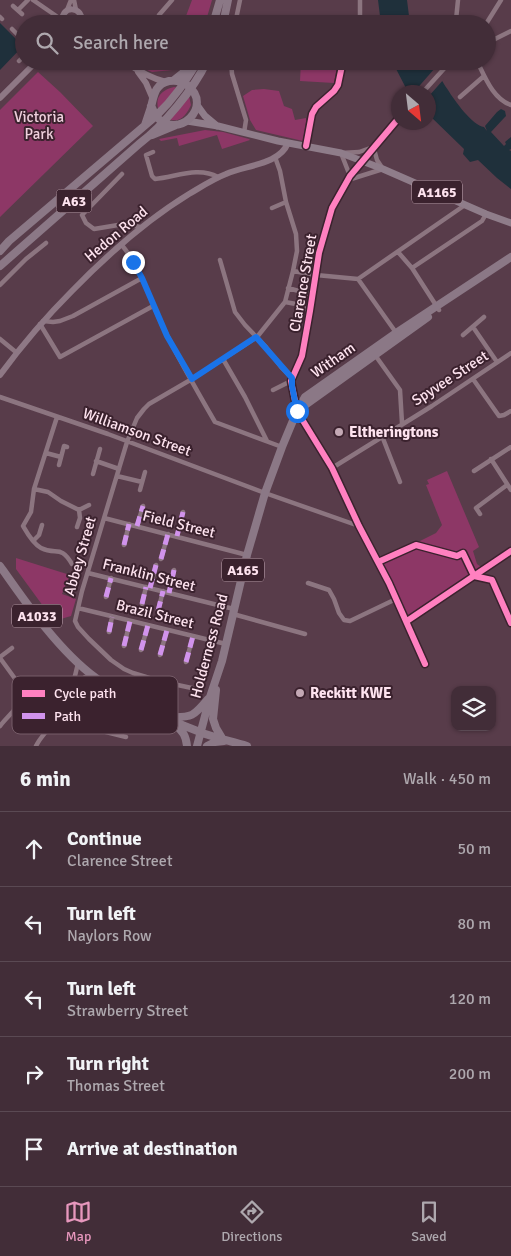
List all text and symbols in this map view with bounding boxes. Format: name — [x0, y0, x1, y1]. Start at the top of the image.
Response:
search box — [15, 15, 496, 70]
icon: search — [33, 29, 61, 57]
text: Search here — [73, 31, 169, 55]
north arrow — [391, 85, 436, 130]
park label: Victoria Park — [14, 108, 64, 143]
road number: A1165 — [412, 180, 462, 203]
road number: A63 — [56, 190, 92, 212]
street label: Hedon Road — [81, 202, 151, 266]
street label: Clarence Street — [286, 233, 320, 333]
route end — [122, 251, 145, 274]
street label: Witham — [307, 338, 359, 382]
street label: Spyvee Street — [408, 347, 492, 409]
route start — [286, 400, 309, 423]
street label: Williamson Street — [80, 404, 194, 460]
place label: Eltheringtons — [349, 423, 439, 441]
marker: Eltheringtons — [333, 426, 345, 438]
street label: Field Street — [141, 506, 217, 542]
street label: Abbey Street — [60, 514, 100, 598]
street label: Franklin Street — [101, 555, 197, 595]
road number: A165 — [222, 558, 264, 582]
street label: Holderness Road — [186, 592, 232, 700]
street label: Brazil Street — [114, 596, 196, 632]
road number: A1033 — [12, 604, 62, 628]
legend — [12, 676, 178, 734]
place label: Reckitt KWE — [310, 684, 392, 702]
text: Cycle path — [54, 685, 116, 702]
map controls — [451, 686, 496, 731]
button: layers — [451, 686, 496, 731]
marker: Reckitt KWE — [294, 687, 306, 699]
text: Path — [54, 708, 81, 725]
text: 6 min — [20, 766, 71, 792]
text: Walk · 450 m — [403, 769, 491, 789]
text: Continue — [67, 827, 142, 851]
icon: ahead — [20, 835, 48, 863]
text: 50 m — [457, 839, 491, 859]
text: Clarence Street — [67, 851, 172, 871]
text: Turn left — [67, 902, 136, 926]
icon: left — [20, 910, 48, 938]
text: 80 m — [457, 914, 491, 934]
text: Naylors Row — [67, 926, 152, 946]
text: Turn left — [67, 977, 136, 1001]
icon: left — [20, 985, 48, 1013]
text: 120 m — [449, 989, 491, 1009]
text: Strawberry Street — [67, 1001, 188, 1021]
text: Turn right — [67, 1052, 149, 1076]
icon: right — [20, 1060, 48, 1088]
text: 200 m — [449, 1064, 491, 1084]
text: Thomas Street — [67, 1076, 165, 1096]
icon: arrive — [20, 1135, 48, 1163]
text: Arrive at destination — [67, 1137, 238, 1161]
tab: Map — [64, 1198, 92, 1245]
tab: Directions — [221, 1198, 282, 1245]
tab: Saved — [411, 1198, 447, 1245]

